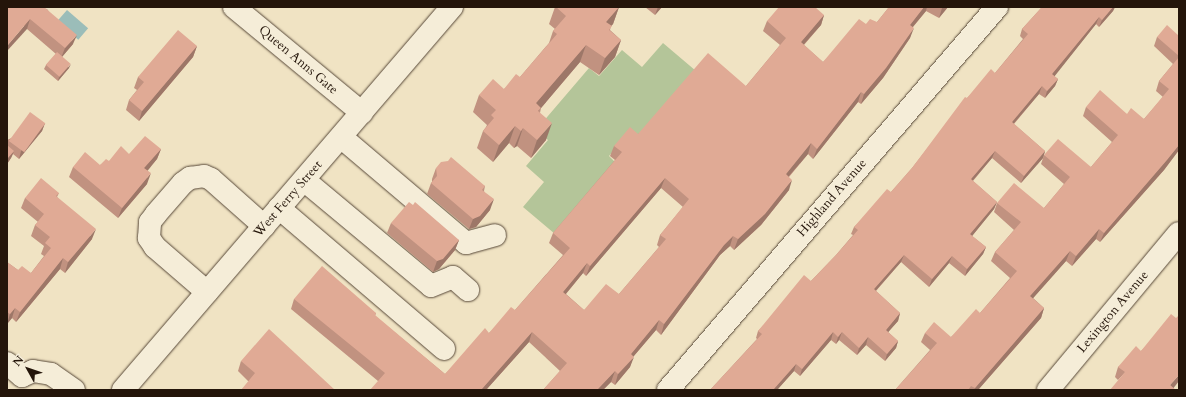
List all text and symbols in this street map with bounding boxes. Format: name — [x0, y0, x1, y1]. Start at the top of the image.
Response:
street label: Queen Anns Gate — [255, 22, 341, 98]
street label: Highland Avenue — [794, 156, 870, 240]
street label: West Ferry Street — [250, 157, 326, 241]
street label: Lexington Avenue — [1074, 268, 1152, 356]
north arrow — [8, 349, 48, 389]
text: N — [10, 352, 27, 369]

